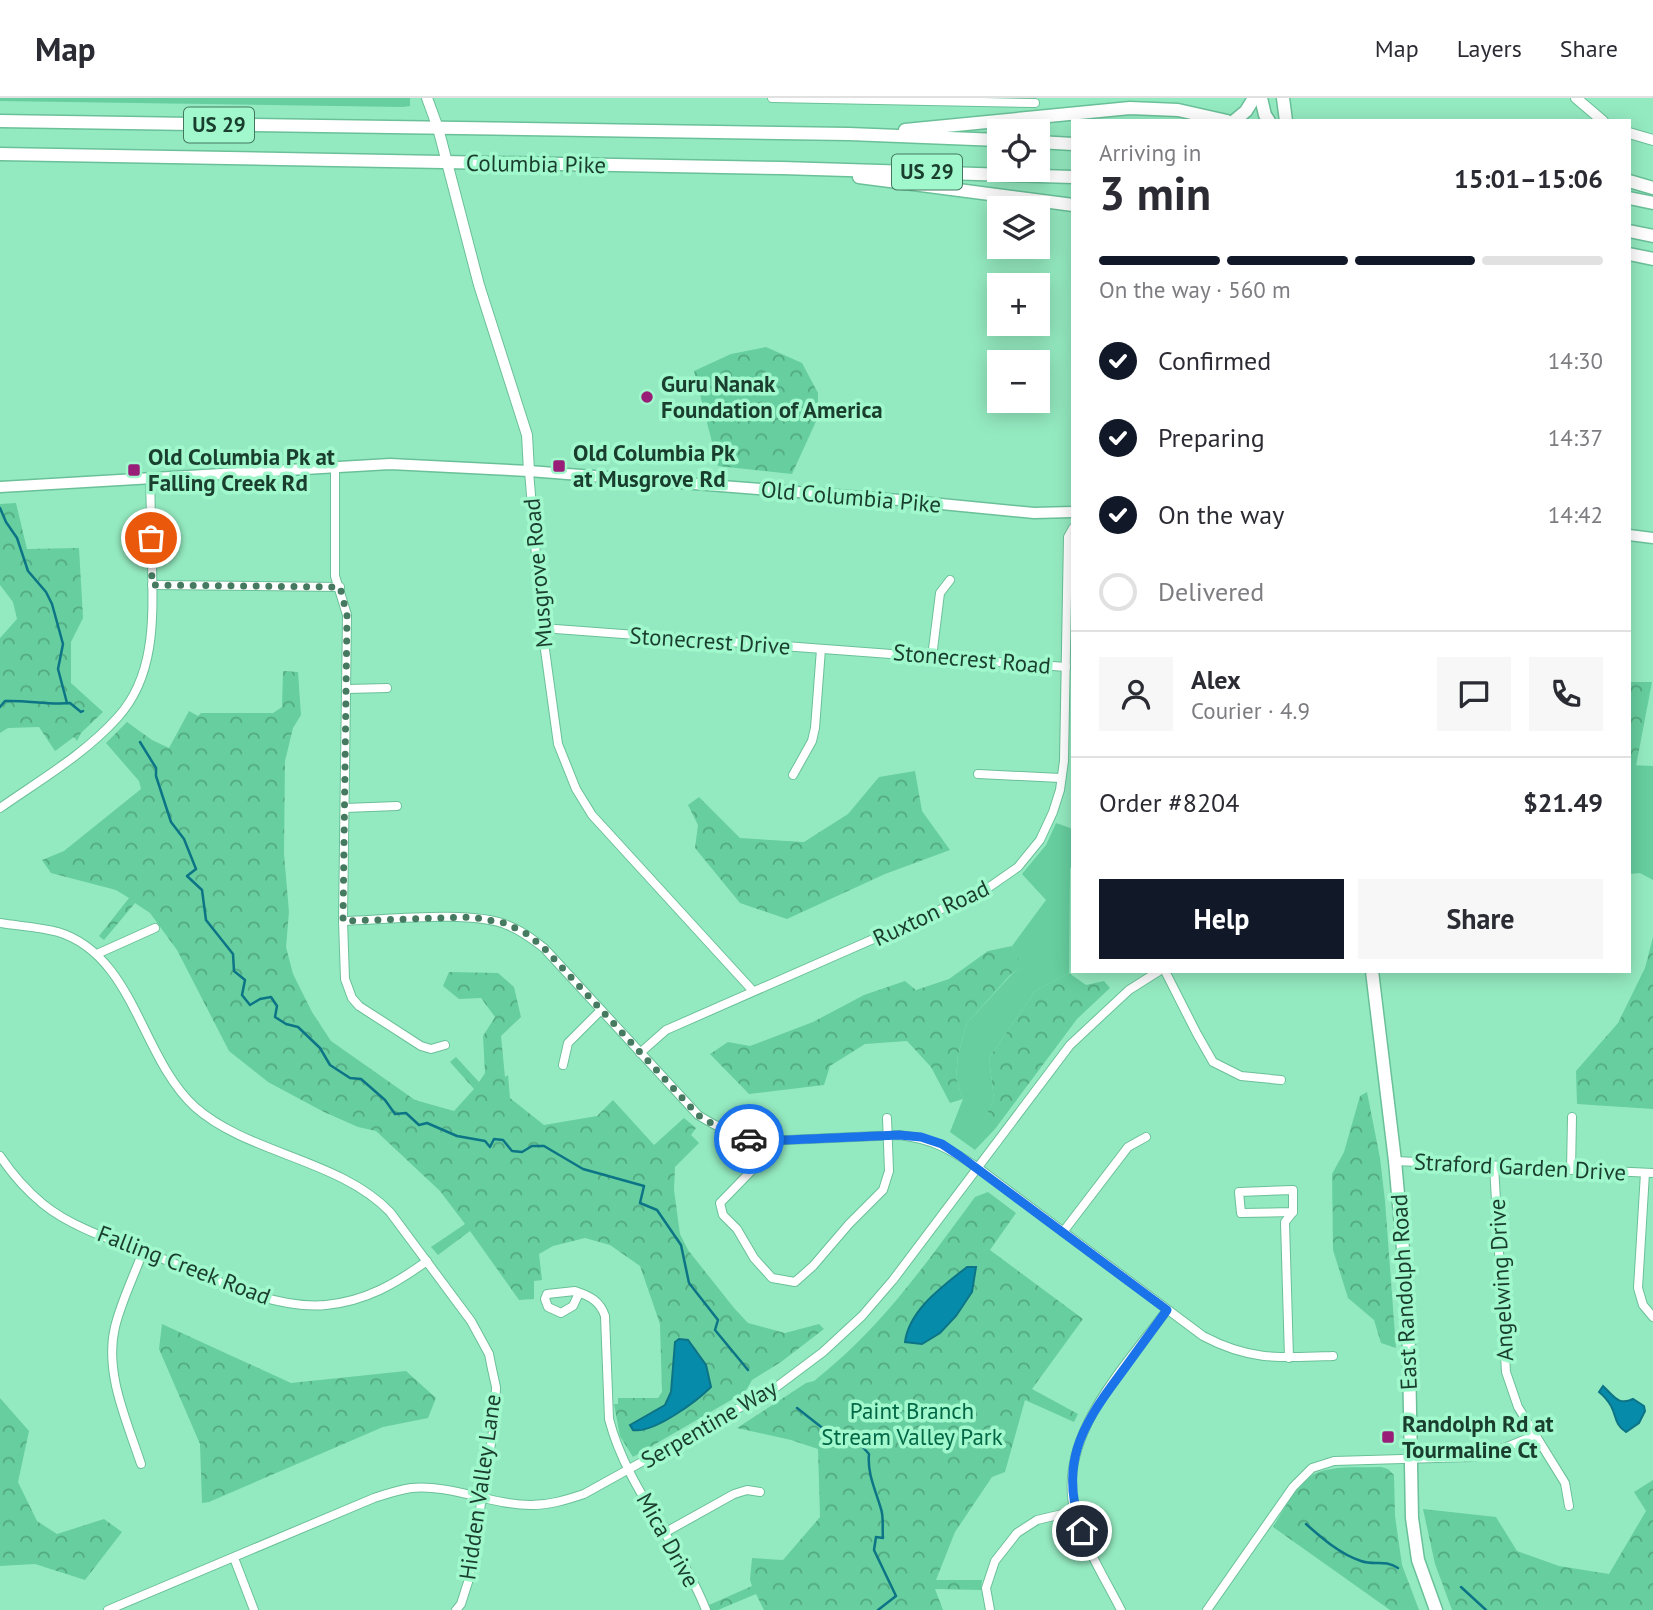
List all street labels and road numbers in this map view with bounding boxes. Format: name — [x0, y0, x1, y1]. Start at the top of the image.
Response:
road number: US 29 — [184, 108, 254, 142]
street label: Columbia Pike — [466, 148, 606, 179]
road number: US 29 — [892, 154, 962, 190]
street label: Old Columbia Pike — [760, 474, 942, 519]
street label: Musgrove Road — [517, 497, 558, 649]
street label: Stonecrest Drive — [629, 620, 791, 661]
street label: Stonecrest Road — [892, 637, 1052, 680]
street label: Ruxton Road — [868, 873, 994, 952]
street label: Straford Garden Drive — [1413, 1146, 1627, 1187]
street label: East Randolph Road — [1384, 1193, 1423, 1391]
street label: Angelwing Drive — [1482, 1198, 1519, 1362]
street label: Falling Creek Road — [94, 1218, 275, 1311]
street label: Serpentine Way — [635, 1373, 782, 1474]
street label: Hidden Valley Lane — [452, 1392, 507, 1582]
street label: Mica Drive — [631, 1487, 706, 1592]

